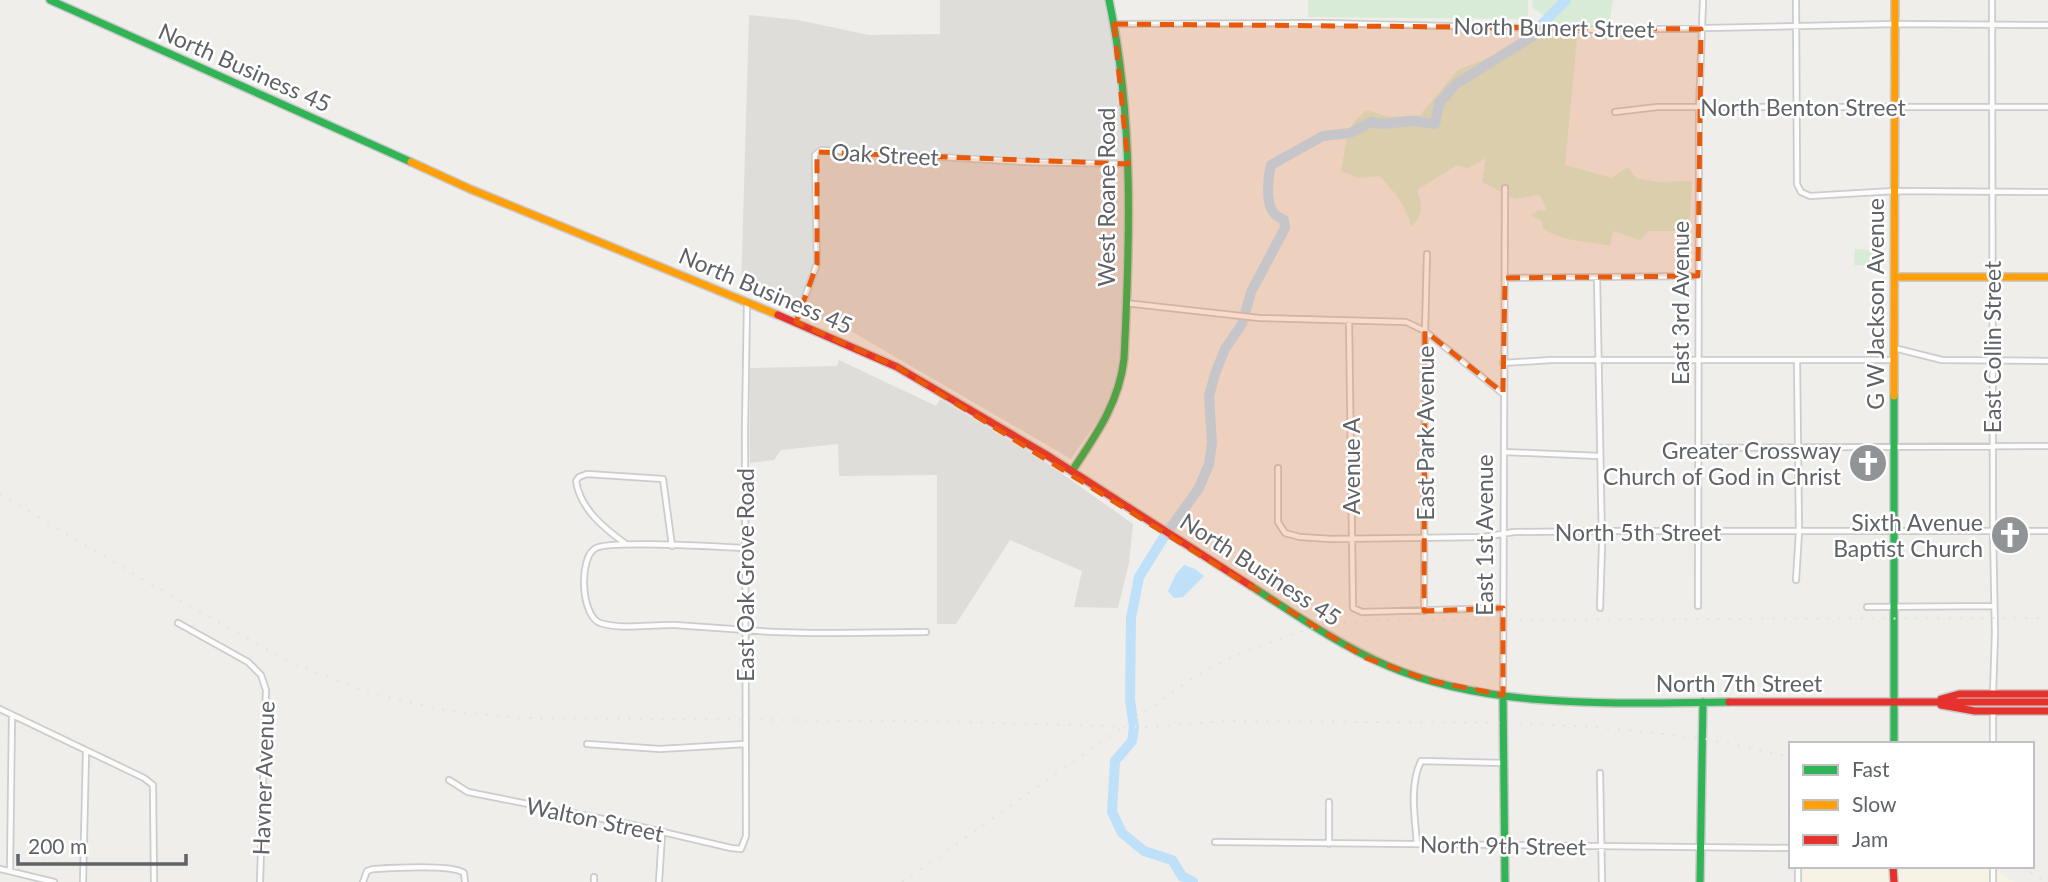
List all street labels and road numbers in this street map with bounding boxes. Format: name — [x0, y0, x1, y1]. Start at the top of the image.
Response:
street label: North Bunert Street — [1453, 11, 1656, 43]
street label: North Business 45 — [154, 16, 336, 118]
street label: North Benton Street — [1700, 93, 1907, 121]
street label: West Roane Road — [1092, 108, 1120, 286]
street label: Oak Street — [830, 137, 940, 171]
street label: G W Jackson Avenue — [1861, 198, 1889, 410]
street label: East 3rd Avenue — [1666, 221, 1694, 385]
street label: North Business 45 — [675, 241, 857, 339]
street label: East Collin Street — [1978, 260, 2006, 433]
street label: East Park Avenue — [1411, 346, 1439, 520]
street label: Avenue A — [1337, 417, 1365, 514]
street label: East 1st Avenue — [1470, 454, 1498, 616]
street label: East Oak Grove Road — [731, 468, 759, 682]
street label: North Business 45 — [1175, 507, 1347, 631]
street label: North 5th Street — [1555, 518, 1722, 546]
street label: North 7th Street — [1656, 669, 1823, 697]
street label: Havner Avenue — [246, 700, 280, 856]
street label: Walton Street — [524, 791, 667, 847]
street label: North 9th Street — [1420, 830, 1587, 860]

